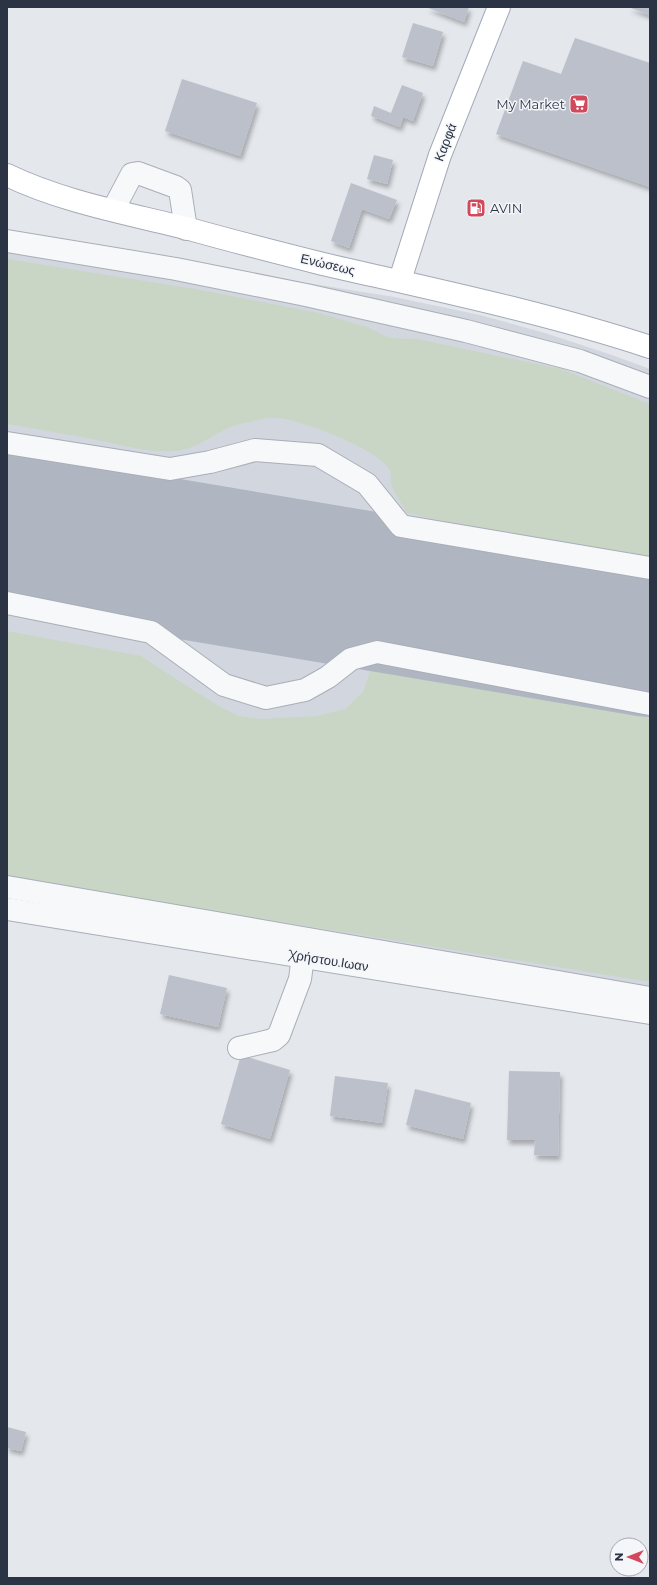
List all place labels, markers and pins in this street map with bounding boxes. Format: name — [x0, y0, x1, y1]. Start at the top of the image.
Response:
supermarket icon: My Market — [568, 93, 590, 115]
place label: My Market — [496, 96, 565, 112]
fuel station icon: AVIN — [465, 197, 487, 219]
place label: AVIN — [490, 200, 522, 216]

